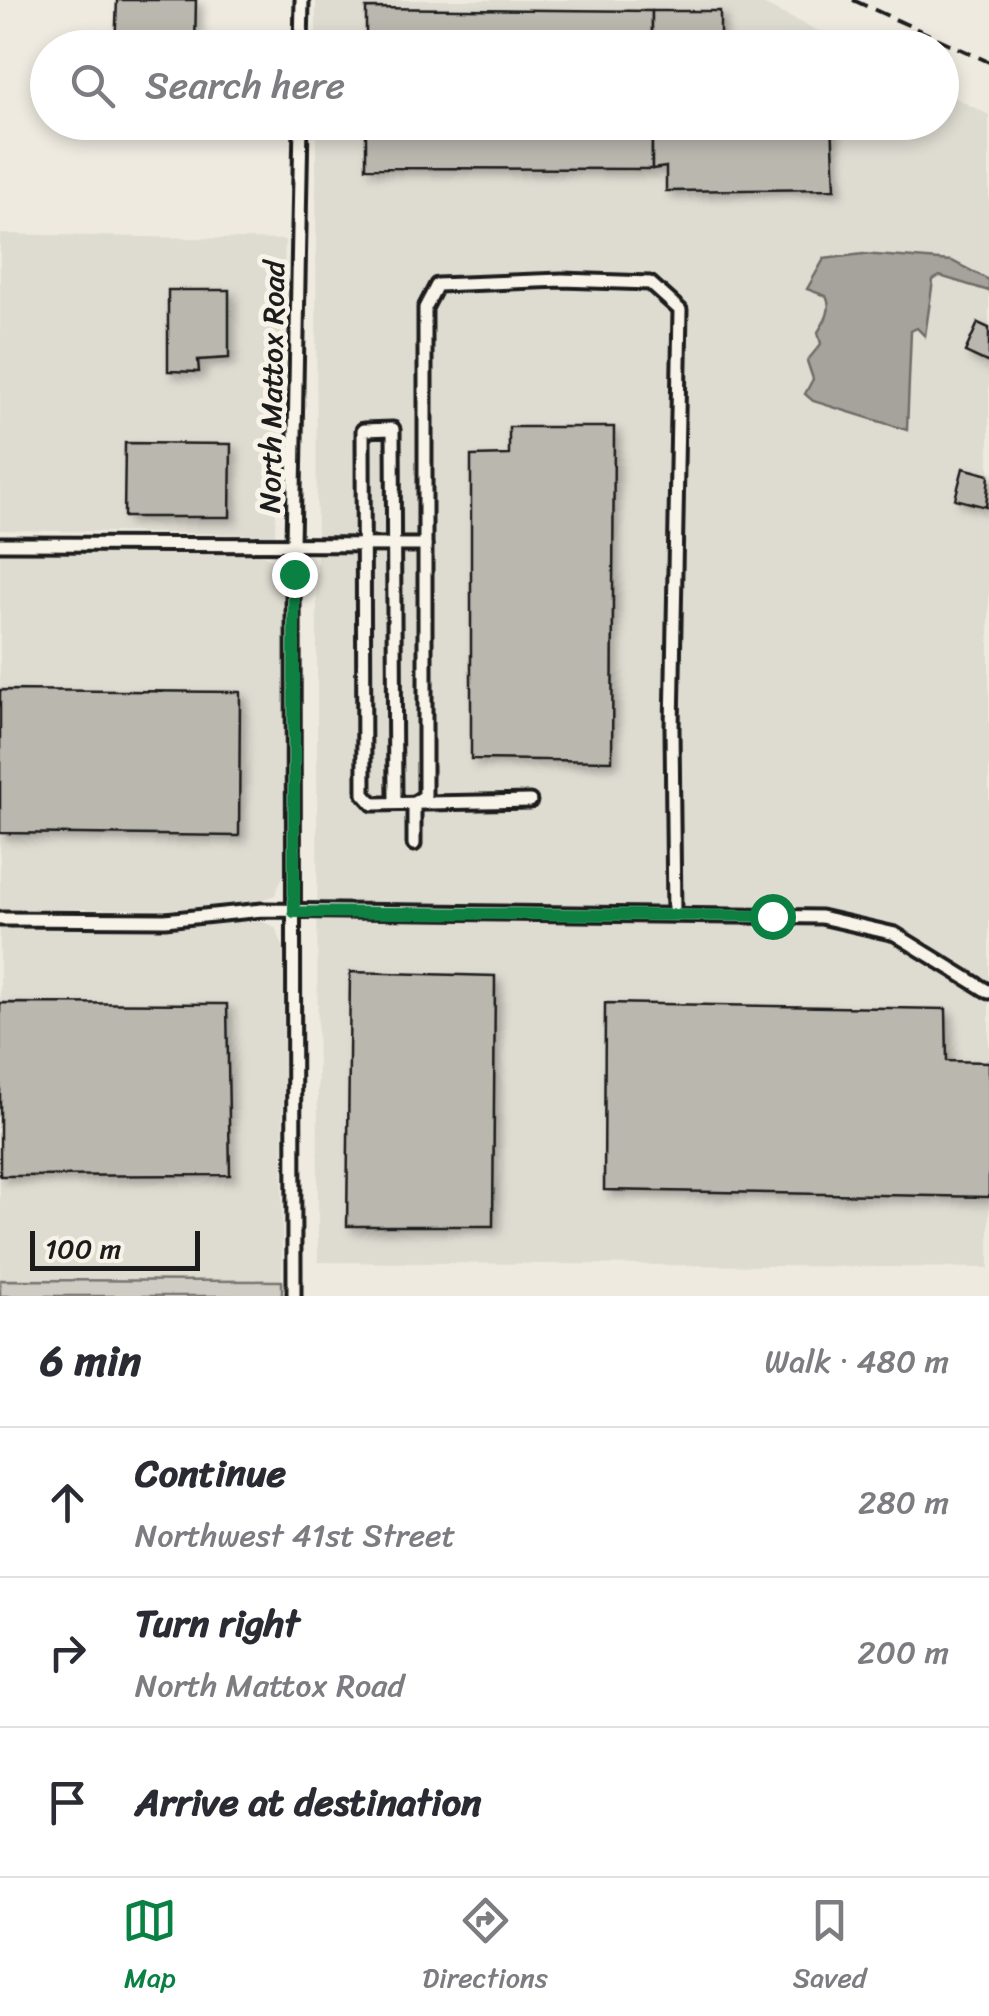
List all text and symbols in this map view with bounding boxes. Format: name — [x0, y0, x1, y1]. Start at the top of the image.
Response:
search box — [30, 30, 959, 140]
text: Search here — [145, 52, 345, 119]
icon: search — [65, 58, 120, 113]
street label: North Mattox Road — [243, 258, 301, 514]
route end — [272, 552, 318, 598]
route start — [750, 894, 796, 940]
text: 100 m — [45, 1224, 121, 1273]
scale bar — [30, 1226, 200, 1270]
text: 6 min — [40, 1324, 141, 1398]
text: Walk · 480 m — [765, 1333, 949, 1390]
text: Continue — [135, 1440, 286, 1507]
text: 280 m — [858, 1474, 949, 1531]
icon: ahead — [40, 1475, 95, 1530]
text: Northwest 41st Street — [135, 1507, 456, 1564]
text: Turn right — [135, 1590, 300, 1657]
text: 200 m — [857, 1624, 949, 1681]
icon: right — [40, 1625, 95, 1680]
text: North Mattox Road — [135, 1657, 404, 1714]
text: Arrive at destination — [135, 1769, 482, 1836]
icon: arrive — [40, 1775, 95, 1830]
tab: Map — [122, 1893, 177, 2002]
tab: Directions — [422, 1893, 548, 2002]
tab: Saved — [793, 1893, 867, 2002]

